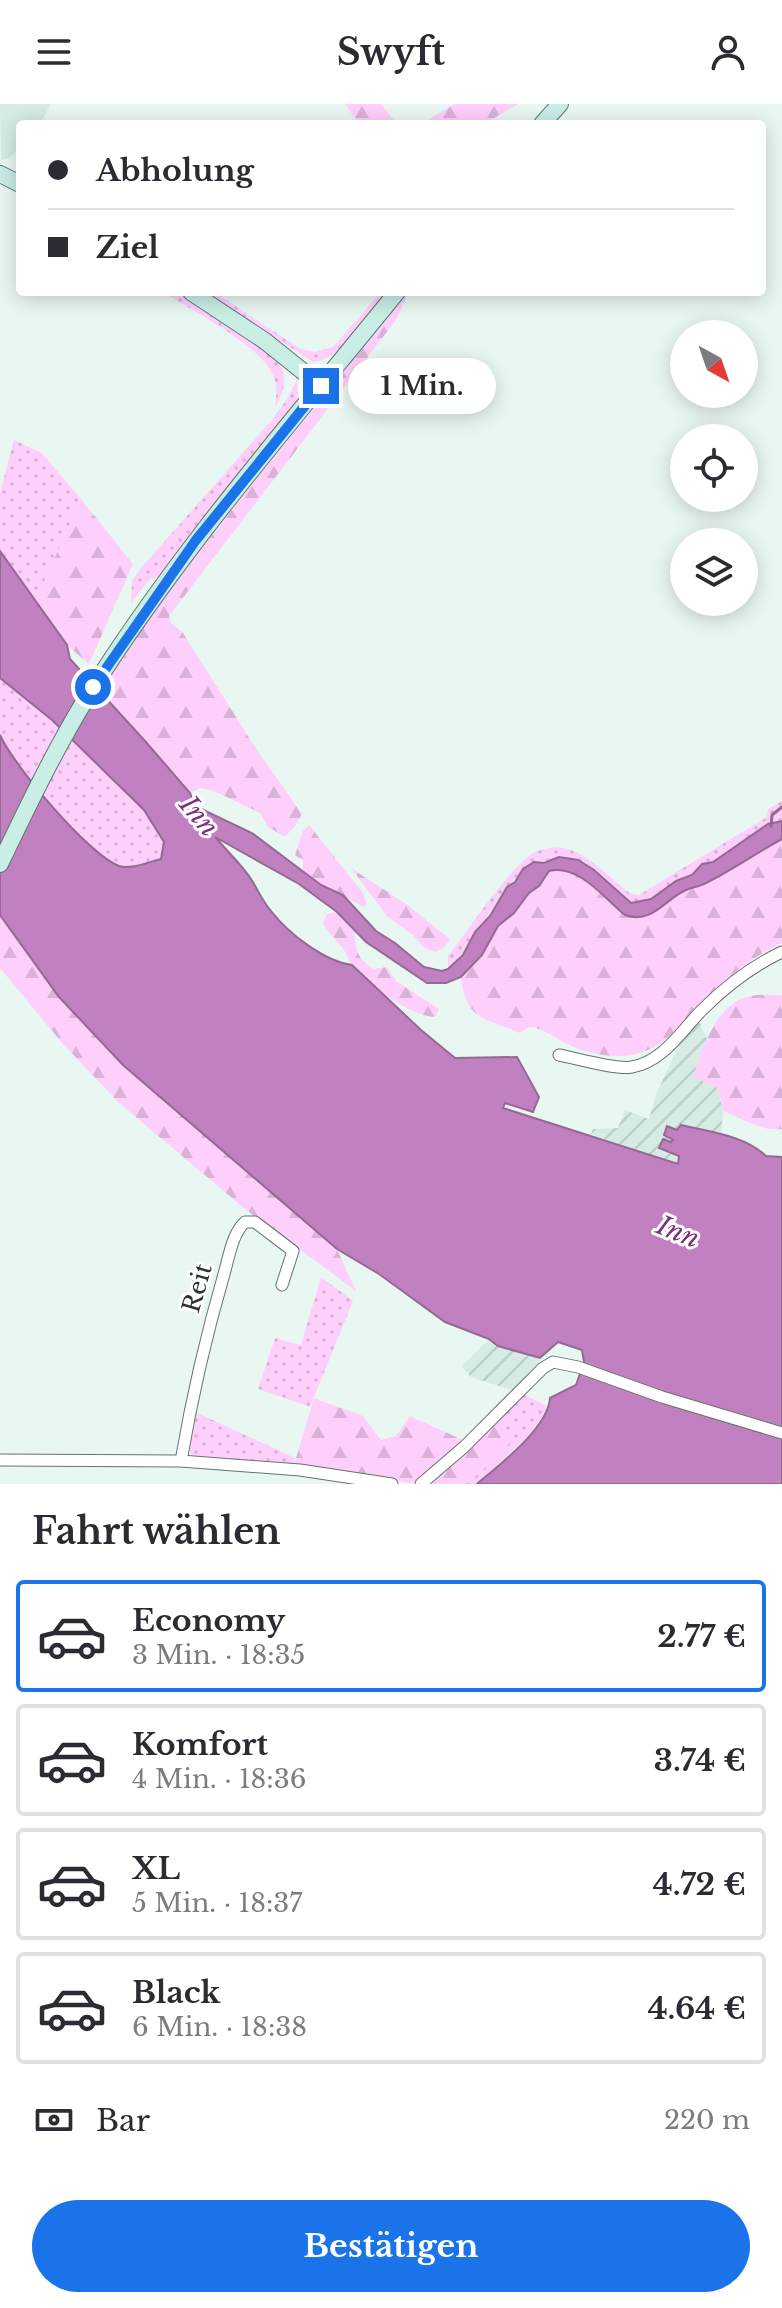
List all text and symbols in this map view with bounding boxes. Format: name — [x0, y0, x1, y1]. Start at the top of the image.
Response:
icon: menu — [32, 30, 76, 74]
text: Swyft — [337, 30, 445, 75]
icon: person — [706, 30, 750, 74]
text: Abholung — [96, 152, 254, 189]
text: Ziel — [96, 229, 159, 266]
north arrow — [670, 320, 758, 408]
map controls — [670, 320, 758, 616]
callout: 1 Min. — [349, 358, 497, 414]
route end — [303, 368, 339, 404]
text: 1 Min. — [380, 370, 464, 402]
button: locate — [670, 424, 758, 512]
button: layers — [670, 528, 758, 616]
route start — [75, 669, 111, 705]
water label: Inn — [172, 789, 225, 843]
water label: Inn — [651, 1209, 704, 1255]
street label: Reit — [176, 1260, 218, 1316]
text: Fahrt wählen — [32, 1509, 280, 1554]
icon: car — [36, 1600, 108, 1672]
text: Economy — [132, 1602, 285, 1639]
text: 2.77 € — [657, 1618, 746, 1655]
text: 3 Min. · 18:35 — [132, 1639, 305, 1671]
icon: car — [36, 1724, 108, 1796]
text: Komfort — [132, 1726, 268, 1763]
text: 3.74 € — [654, 1742, 746, 1779]
text: 4 Min. · 18:36 — [132, 1763, 307, 1795]
icon: car — [36, 1848, 108, 1920]
text: XL — [132, 1850, 180, 1887]
text: 4.72 € — [653, 1866, 746, 1903]
text: 5 Min. · 18:37 — [132, 1887, 302, 1919]
icon: car — [36, 1972, 108, 2044]
text: Black — [132, 1974, 220, 2011]
text: 4.64 € — [648, 1990, 746, 2027]
text: 6 Min. · 18:38 — [132, 2011, 307, 2043]
icon: cash — [32, 2098, 76, 2142]
text: Bar — [96, 2102, 150, 2139]
text: 220 m — [664, 2104, 750, 2136]
button: Bestätigen — [32, 2200, 750, 2292]

